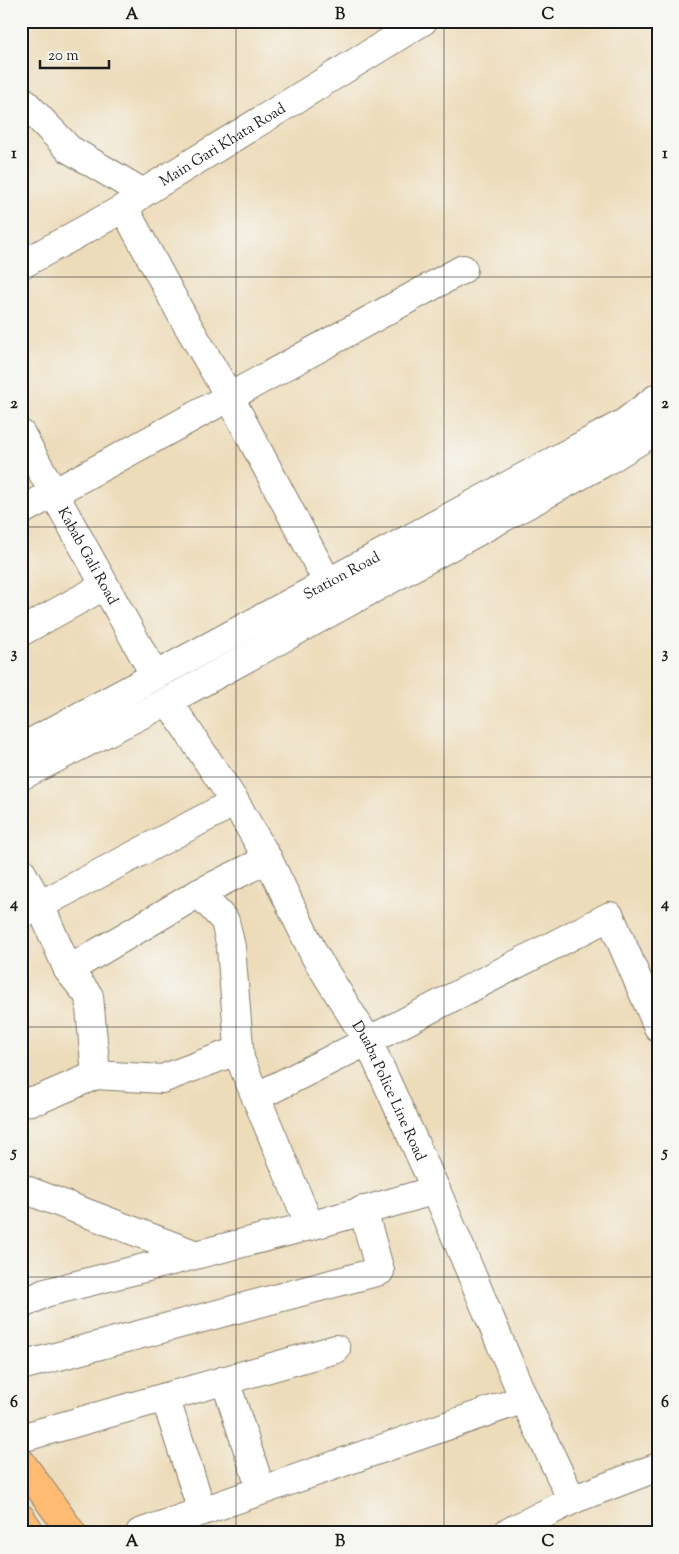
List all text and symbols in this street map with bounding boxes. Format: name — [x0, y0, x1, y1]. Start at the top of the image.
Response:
text: A — [126, 4, 139, 27]
text: B — [335, 4, 345, 27]
text: C — [542, 4, 555, 27]
scale bar — [40, 38, 109, 70]
text: 20 m — [48, 46, 79, 67]
street label: Main Gari Khata Road — [156, 98, 291, 192]
text: 1 — [11, 143, 17, 166]
text: 1 — [662, 143, 668, 166]
text: 2 — [10, 393, 18, 416]
text: 2 — [661, 393, 669, 416]
street label: Kabab Gali Road — [52, 504, 123, 609]
street label: Station Road — [300, 547, 385, 606]
text: 3 — [11, 643, 18, 666]
text: 3 — [662, 643, 669, 666]
text: 4 — [9, 893, 18, 916]
text: 4 — [660, 893, 669, 916]
street label: Duaba Police Line Road — [346, 1017, 431, 1165]
text: 5 — [9, 1142, 17, 1165]
text: 5 — [660, 1142, 668, 1165]
text: 6 — [10, 1392, 18, 1415]
text: 6 — [661, 1392, 669, 1415]
text: A — [126, 1531, 139, 1554]
text: B — [335, 1531, 345, 1554]
text: C — [542, 1531, 555, 1554]

